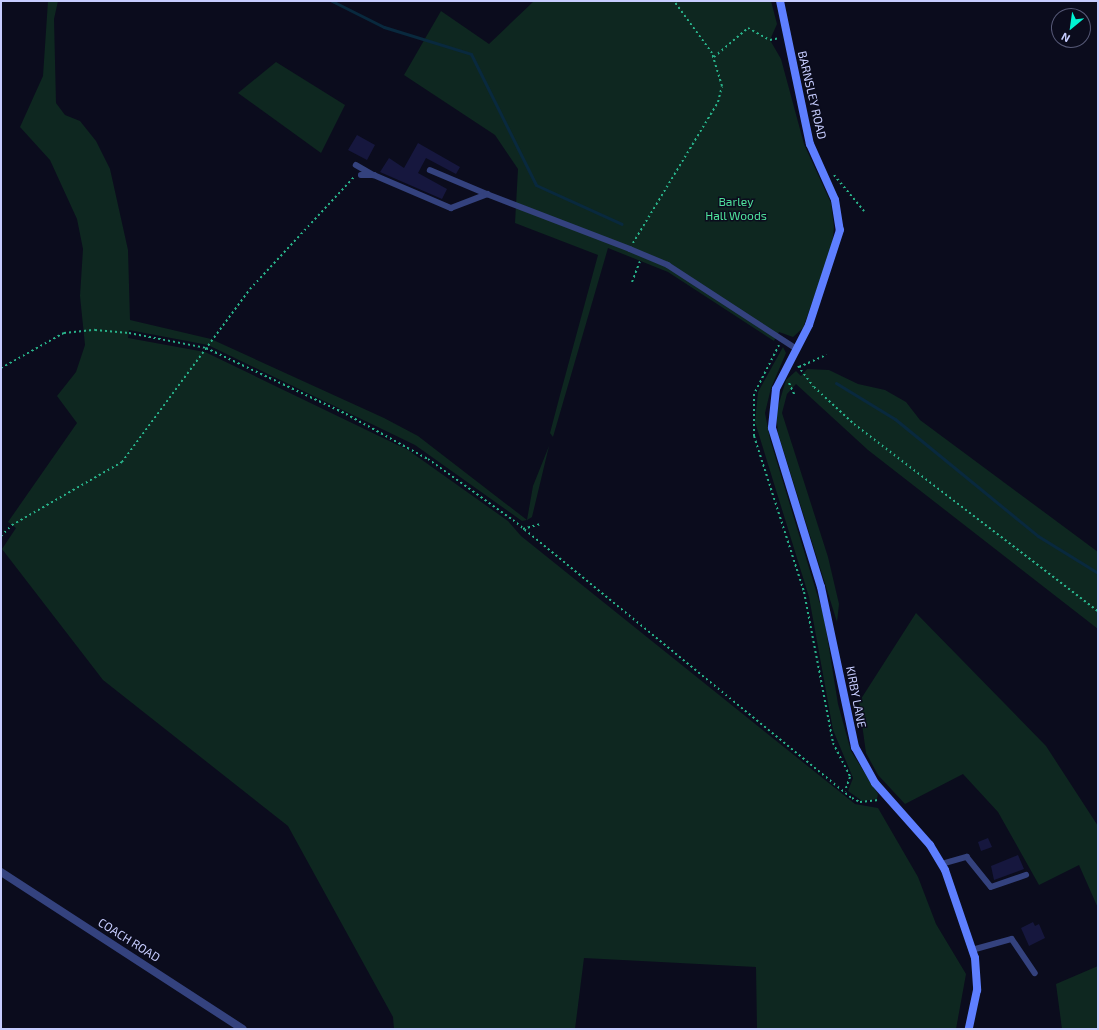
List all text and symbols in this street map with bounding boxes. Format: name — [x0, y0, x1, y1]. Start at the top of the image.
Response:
north arrow — [1051, 8, 1091, 48]
text: N — [1059, 30, 1072, 46]
street label: BARNSLEY ROAD — [795, 49, 829, 141]
park label: Barley Hall Woods — [705, 195, 767, 223]
street label: KIRBY LANE — [843, 665, 869, 729]
street label: COACH ROAD — [95, 915, 163, 965]

